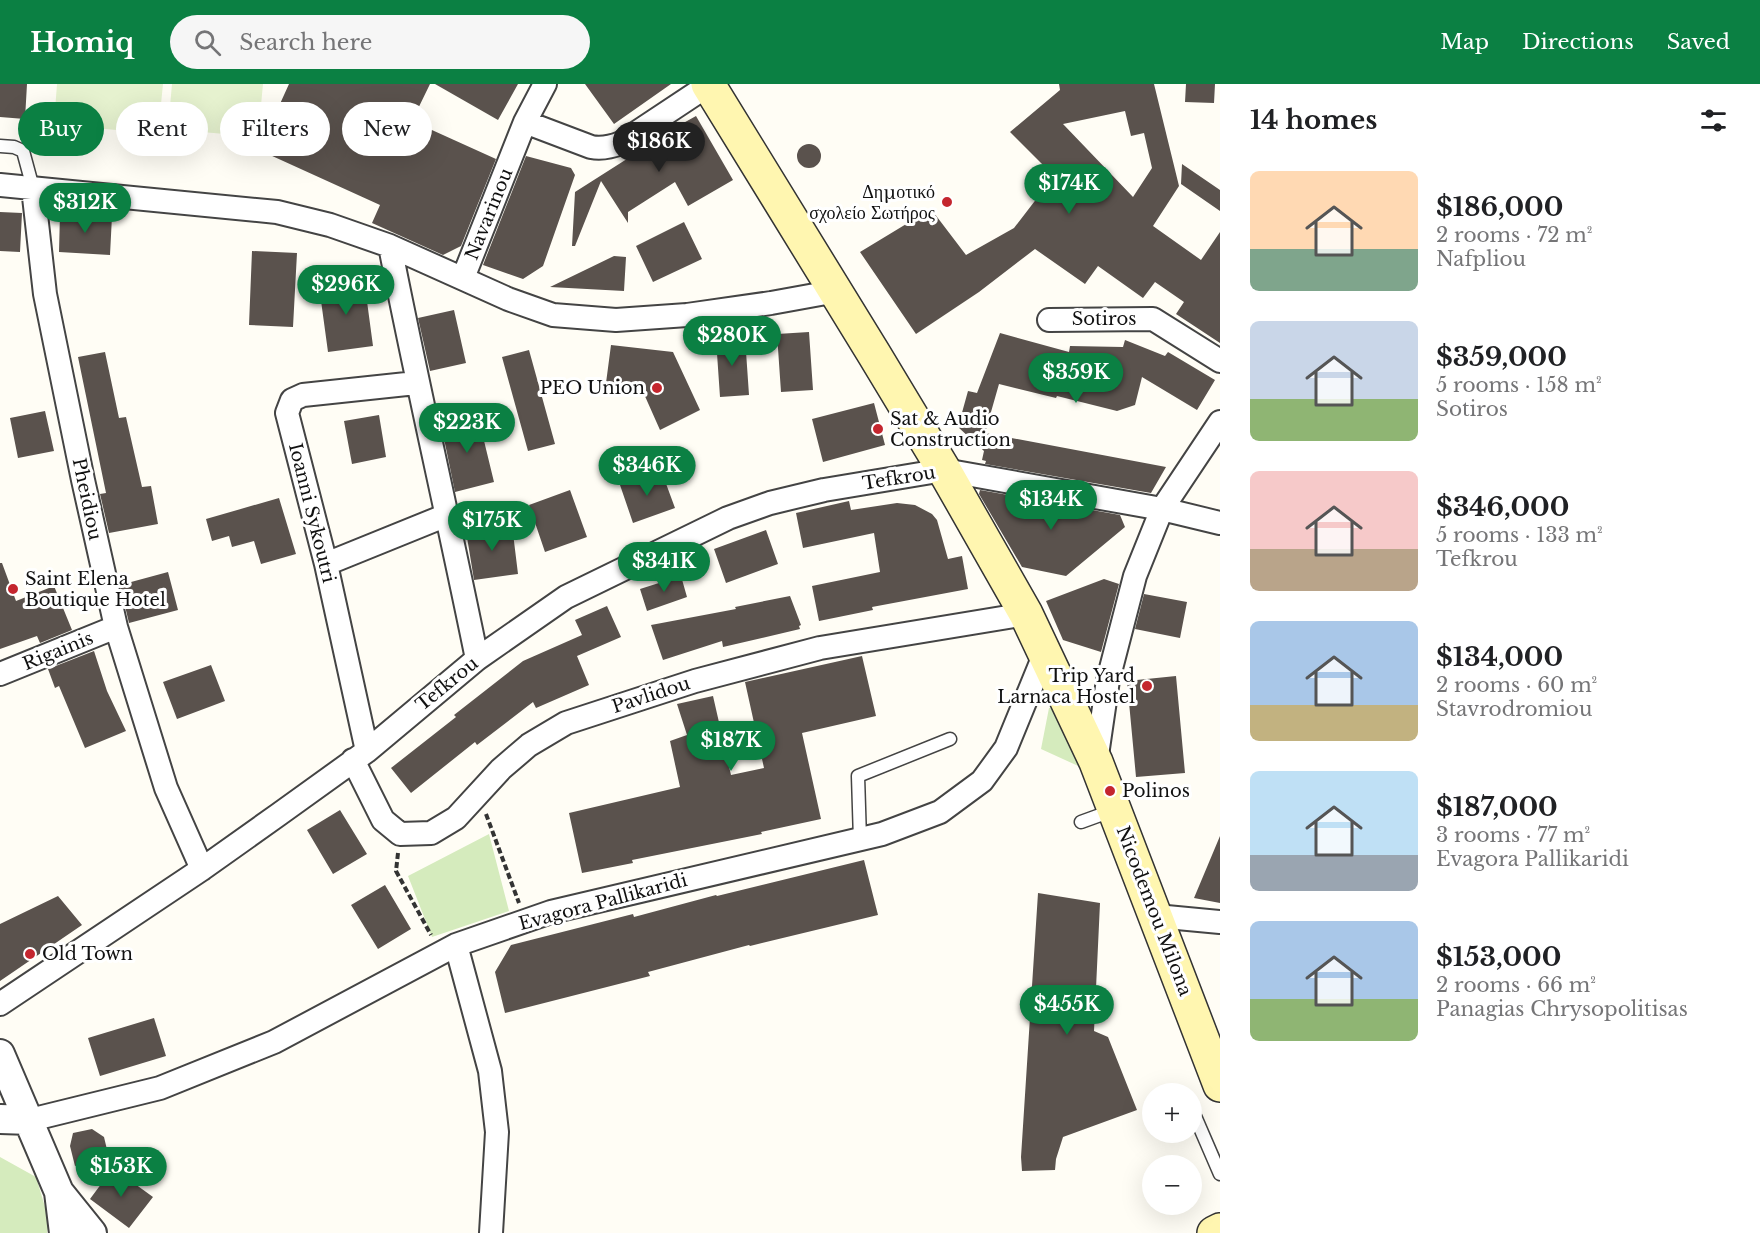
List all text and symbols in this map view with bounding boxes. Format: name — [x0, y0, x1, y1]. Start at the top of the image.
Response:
search box — [170, 15, 590, 69]
text: Homiq — [30, 25, 134, 60]
icon: search — [191, 26, 224, 59]
text: Search here — [239, 29, 372, 56]
text: Map — [1440, 29, 1489, 55]
text: Directions — [1522, 29, 1634, 55]
text: Saved — [1667, 29, 1730, 55]
chip: Buy — [18, 102, 104, 156]
chip: Rent — [116, 102, 208, 156]
chip: Filters — [220, 102, 330, 156]
chip: New — [342, 102, 432, 156]
text: 14 homes — [1250, 104, 1377, 136]
icon: filters — [1697, 104, 1730, 137]
pin: $186K — [617, 122, 701, 173]
text: $186K — [627, 129, 691, 153]
pin: $174K — [1027, 164, 1111, 215]
street label: Navarinou — [461, 165, 517, 263]
text: $174K — [1038, 171, 1100, 195]
place label: Δημοτικό σχολείο Σωτήρος — [809, 181, 935, 224]
pin: $312K — [43, 183, 127, 234]
text: $312K — [53, 190, 117, 214]
text: $186,000 — [1436, 191, 1563, 223]
marker: Δημοτικό σχολείο Σωτήρος — [940, 195, 954, 209]
icon: home — [1298, 195, 1370, 267]
text: 2 rooms · 72 m² — [1436, 223, 1593, 247]
text: Nafpliou — [1436, 247, 1526, 271]
pin: $296K — [304, 265, 388, 316]
text: $296K — [311, 272, 381, 296]
street label: Sotiros — [1072, 308, 1136, 330]
pin: $280K — [690, 316, 774, 367]
text: $280K — [697, 323, 767, 347]
text: $359,000 — [1436, 341, 1567, 373]
icon: home — [1298, 345, 1370, 417]
pin: $359K — [1034, 353, 1118, 404]
text: $359K — [1042, 360, 1110, 384]
text: 5 rooms · 158 m² — [1436, 373, 1602, 397]
place label: PEO Union — [540, 377, 645, 399]
marker: PEO Union — [650, 381, 664, 395]
text: Sotiros — [1436, 397, 1508, 421]
pin: $223K — [425, 403, 509, 454]
place label: Sat & Audio Construction — [890, 408, 1011, 451]
text: $223K — [433, 410, 501, 434]
marker: Sat & Audio Construction — [871, 422, 885, 436]
street label: Ioanni Sykoutri — [284, 441, 340, 585]
pin: $346K — [605, 446, 689, 497]
text: $346K — [613, 453, 681, 477]
street label: Pheidiou — [68, 456, 106, 542]
street label: Tefkrou — [861, 461, 937, 495]
pin: $134K — [1009, 480, 1093, 531]
text: $134K — [1019, 487, 1083, 511]
text: $346,000 — [1436, 491, 1569, 523]
icon: home — [1298, 495, 1370, 567]
pin: $175K — [450, 501, 534, 552]
text: $175K — [462, 508, 522, 532]
text: 5 rooms · 133 m² — [1436, 523, 1603, 547]
pin: $341K — [622, 542, 706, 593]
text: Tefkrou — [1436, 547, 1518, 571]
text: $341K — [632, 549, 696, 573]
place label: Saint Elena Boutique Hotel — [25, 568, 166, 611]
marker: Saint Elena Boutique Hotel — [6, 582, 20, 596]
street label: Rigainis — [20, 627, 96, 675]
text: $134,000 — [1436, 641, 1563, 673]
icon: home — [1298, 645, 1370, 717]
street label: Tefkrou — [411, 652, 483, 716]
place label: Trip Yard Larnaca Hostel — [997, 665, 1135, 708]
street label: Pavlidou — [609, 672, 693, 718]
text: 2 rooms · 60 m² — [1436, 673, 1597, 697]
marker: Trip Yard Larnaca Hostel — [1140, 679, 1154, 693]
text: Stavrodromiou — [1436, 697, 1592, 721]
pin: $187K — [689, 721, 773, 772]
text: $187K — [700, 728, 762, 752]
place label: Polinos — [1122, 780, 1190, 802]
marker: Polinos — [1103, 784, 1117, 798]
text: $187,000 — [1436, 791, 1558, 823]
icon: home — [1298, 795, 1370, 867]
street label: Nicodemou Milona — [1111, 823, 1197, 999]
text: 3 rooms · 77 m² — [1436, 823, 1590, 847]
text: Evagora Pallikaridi — [1436, 847, 1629, 871]
street label: Evagora Pallikaridi — [516, 869, 690, 935]
text: $153,000 — [1436, 941, 1561, 973]
place label: Old Town — [42, 943, 133, 965]
icon: home — [1298, 945, 1370, 1017]
marker: Old Town — [23, 947, 37, 961]
text: 2 rooms · 66 m² — [1436, 973, 1596, 997]
pin: $455K — [1025, 985, 1109, 1036]
text: $455K — [1034, 992, 1100, 1016]
text: Panagias Chrysopolitisas — [1436, 997, 1688, 1021]
map controls — [1142, 1083, 1202, 1215]
button: + — [1142, 1083, 1202, 1143]
pin: $153K — [79, 1147, 163, 1198]
text: $153K — [90, 1154, 152, 1178]
button: − — [1142, 1155, 1202, 1215]

